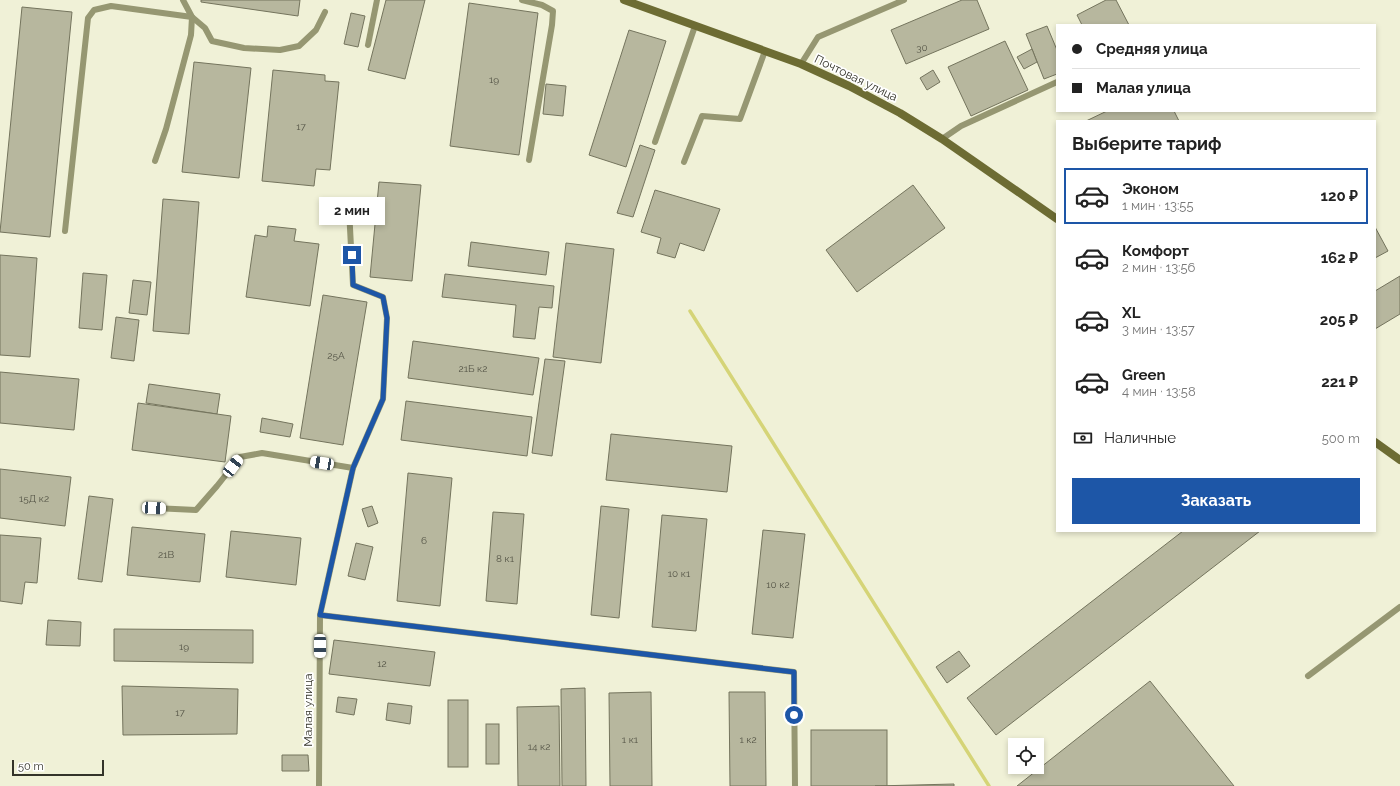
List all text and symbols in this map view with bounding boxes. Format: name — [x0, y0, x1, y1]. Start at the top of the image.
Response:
text: Средняя улица — [1096, 40, 1208, 58]
house number: 30 — [916, 42, 928, 53]
street label: Почтовая улица — [812, 52, 900, 104]
house number: 19 — [489, 74, 499, 85]
text: Малая улица — [1096, 79, 1191, 97]
house number: 17 — [296, 121, 306, 132]
text: Выберите тариф — [1072, 133, 1222, 154]
icon: car — [1074, 178, 1110, 214]
text: Эконом — [1122, 180, 1179, 198]
text: 120 ₽ — [1321, 187, 1358, 205]
callout: 2 мин — [319, 197, 385, 225]
text: 1 мин · 13:55 — [1122, 198, 1194, 213]
text: 2 мин — [334, 203, 370, 218]
icon: car — [1074, 240, 1110, 276]
text: Комфорт — [1122, 242, 1189, 260]
route end — [343, 246, 361, 264]
text: 162 ₽ — [1321, 249, 1358, 267]
text: 2 мин · 13:56 — [1122, 260, 1195, 275]
icon: car — [1074, 302, 1110, 338]
text: XL — [1122, 304, 1140, 322]
text: 205 ₽ — [1320, 311, 1358, 329]
text: 3 мин · 13:57 — [1122, 322, 1195, 337]
house number: 25А — [327, 350, 345, 361]
house number: 21Б к2 — [459, 363, 487, 374]
icon: car — [1074, 364, 1110, 400]
text: Green — [1122, 366, 1166, 384]
text: 221 ₽ — [1321, 373, 1358, 391]
text: 4 мин · 13:58 — [1122, 384, 1196, 399]
icon: cash — [1072, 427, 1094, 449]
text: Наличные — [1104, 429, 1176, 447]
text: 500 m — [1322, 431, 1360, 446]
car — [221, 453, 245, 479]
car — [309, 455, 335, 471]
button: Заказать — [1072, 478, 1360, 524]
house number: 15Д к2 — [19, 493, 49, 504]
car — [142, 501, 166, 515]
house number: 6 — [421, 535, 427, 546]
house number: 21В — [158, 549, 174, 560]
house number: 8 к1 — [496, 553, 515, 564]
house number: 10 к1 — [668, 568, 691, 579]
house number: 10 к2 — [766, 579, 790, 590]
car — [314, 634, 326, 658]
house number: 19 — [179, 641, 189, 652]
house number: 12 — [377, 658, 387, 669]
street label: Малая улица — [301, 673, 315, 747]
route start — [785, 706, 803, 724]
house number: 17 — [175, 707, 185, 718]
house number: 1 к1 — [622, 734, 639, 745]
house number: 1 к2 — [739, 734, 757, 745]
map controls — [1008, 738, 1044, 774]
button: locate — [1008, 738, 1044, 774]
house number: 14 к2 — [528, 741, 550, 752]
scale bar — [12, 758, 104, 777]
text: 50 m — [18, 760, 44, 773]

